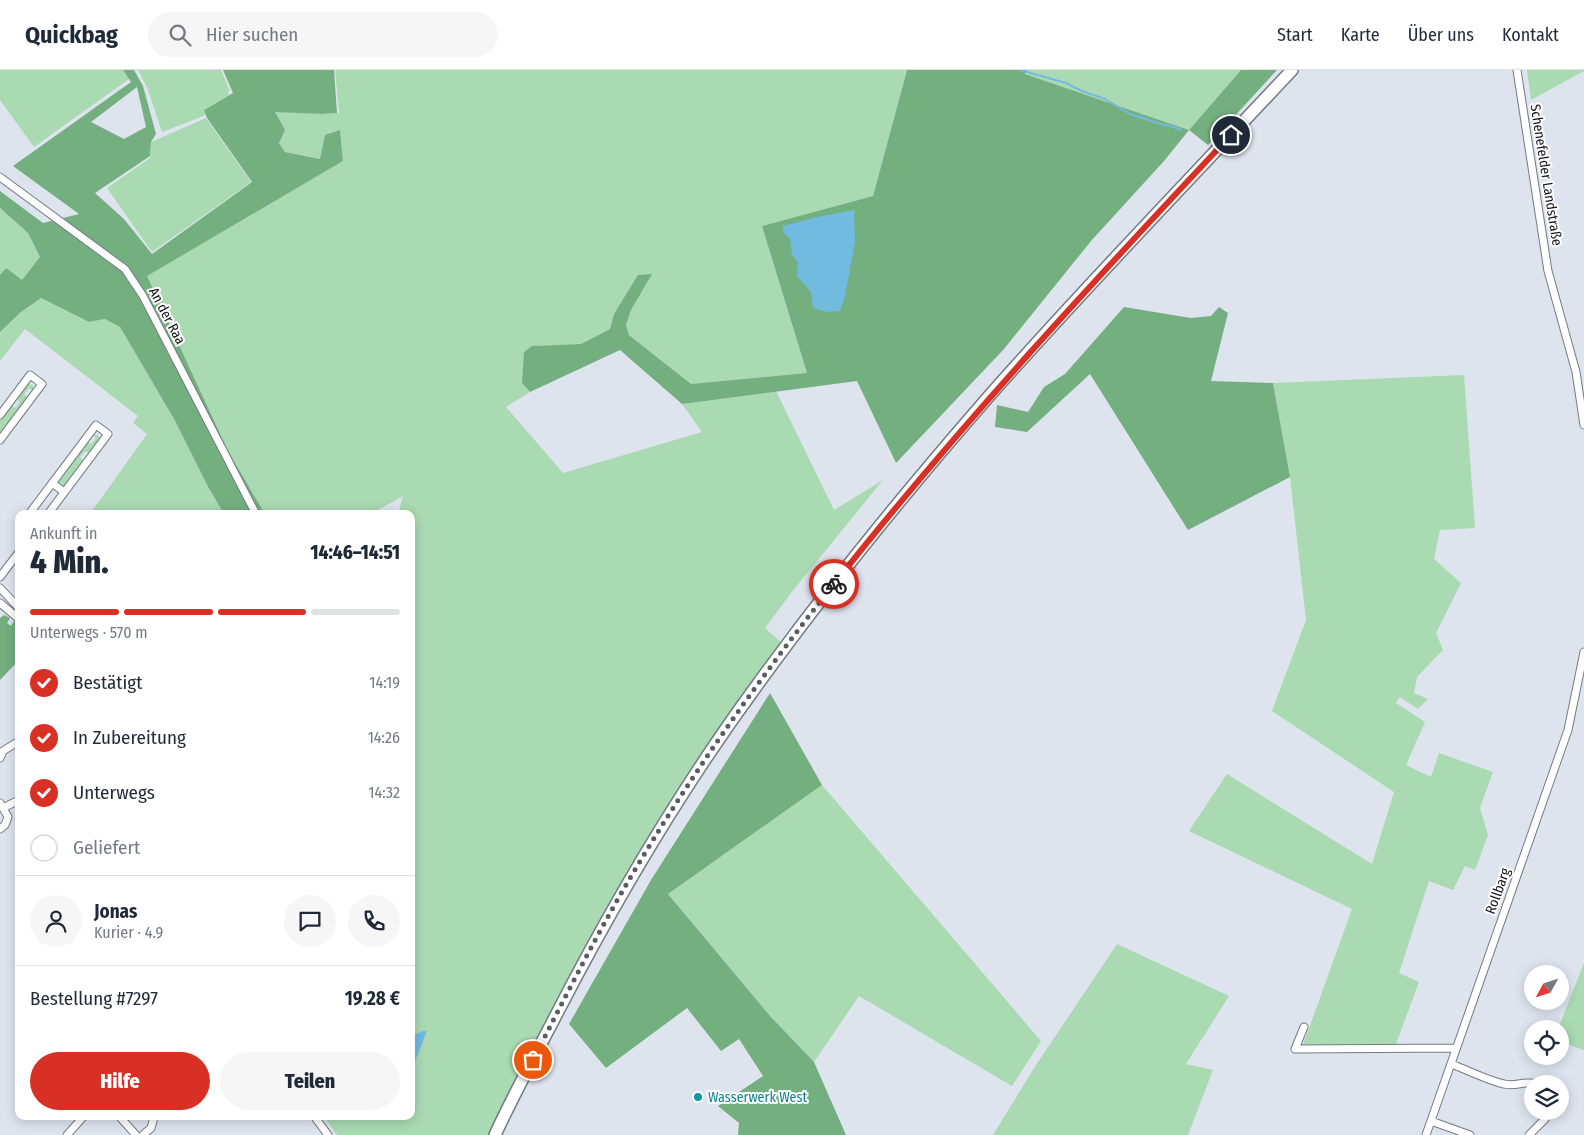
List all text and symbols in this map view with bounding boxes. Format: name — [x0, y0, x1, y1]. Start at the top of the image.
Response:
search box — [148, 12, 498, 57]
text: Quickbag — [25, 21, 118, 49]
icon: search — [166, 21, 194, 49]
text: Hier suchen — [206, 23, 298, 46]
text: Start — [1277, 24, 1313, 46]
text: Karte — [1341, 24, 1380, 46]
text: Über uns — [1408, 24, 1474, 46]
text: Kontakt — [1502, 24, 1559, 46]
street label: Schenefelder Landstraße — [1526, 103, 1566, 247]
pin — [1210, 114, 1252, 156]
icon: home — [1217, 121, 1245, 149]
street label: An der Raa — [145, 285, 189, 347]
text: Ankunft in — [30, 524, 97, 543]
text: 14:46–14:51 — [310, 541, 400, 564]
text: 4 Min. — [30, 543, 109, 581]
courier — [809, 559, 859, 609]
icon: bike — [820, 570, 848, 598]
text: Unterwegs · 570 m — [30, 623, 148, 642]
icon: check — [30, 669, 58, 697]
text: Bestätigt — [73, 671, 142, 694]
text: 14:19 — [369, 673, 400, 692]
icon: check — [30, 724, 58, 752]
text: In Zubereitung — [73, 726, 186, 749]
text: 14:26 — [368, 728, 400, 747]
icon: check — [30, 779, 58, 807]
text: Unterwegs — [73, 781, 155, 804]
text: 14:32 — [368, 783, 400, 802]
text: Geliefert — [73, 836, 140, 859]
street label: Rollbarg — [1482, 865, 1514, 916]
button: person — [30, 895, 82, 947]
button: chat — [284, 895, 336, 947]
button: phone — [348, 895, 400, 947]
text: Jonas — [94, 900, 137, 923]
text: Kurier · 4.9 — [94, 923, 163, 942]
north arrow — [1524, 965, 1569, 1010]
map controls — [1524, 965, 1569, 1120]
text: Bestellung #7297 — [30, 987, 158, 1010]
text: 19.28 € — [345, 987, 400, 1010]
button: locate — [1524, 1020, 1569, 1065]
pin — [512, 1039, 554, 1081]
icon: bag — [519, 1046, 547, 1074]
button: Hilfe — [30, 1052, 210, 1110]
button: Teilen — [220, 1052, 400, 1110]
button: layers — [1524, 1075, 1569, 1120]
place label: Wasserwerk West — [708, 1089, 807, 1106]
marker: Wasserwerk West — [692, 1091, 704, 1103]

